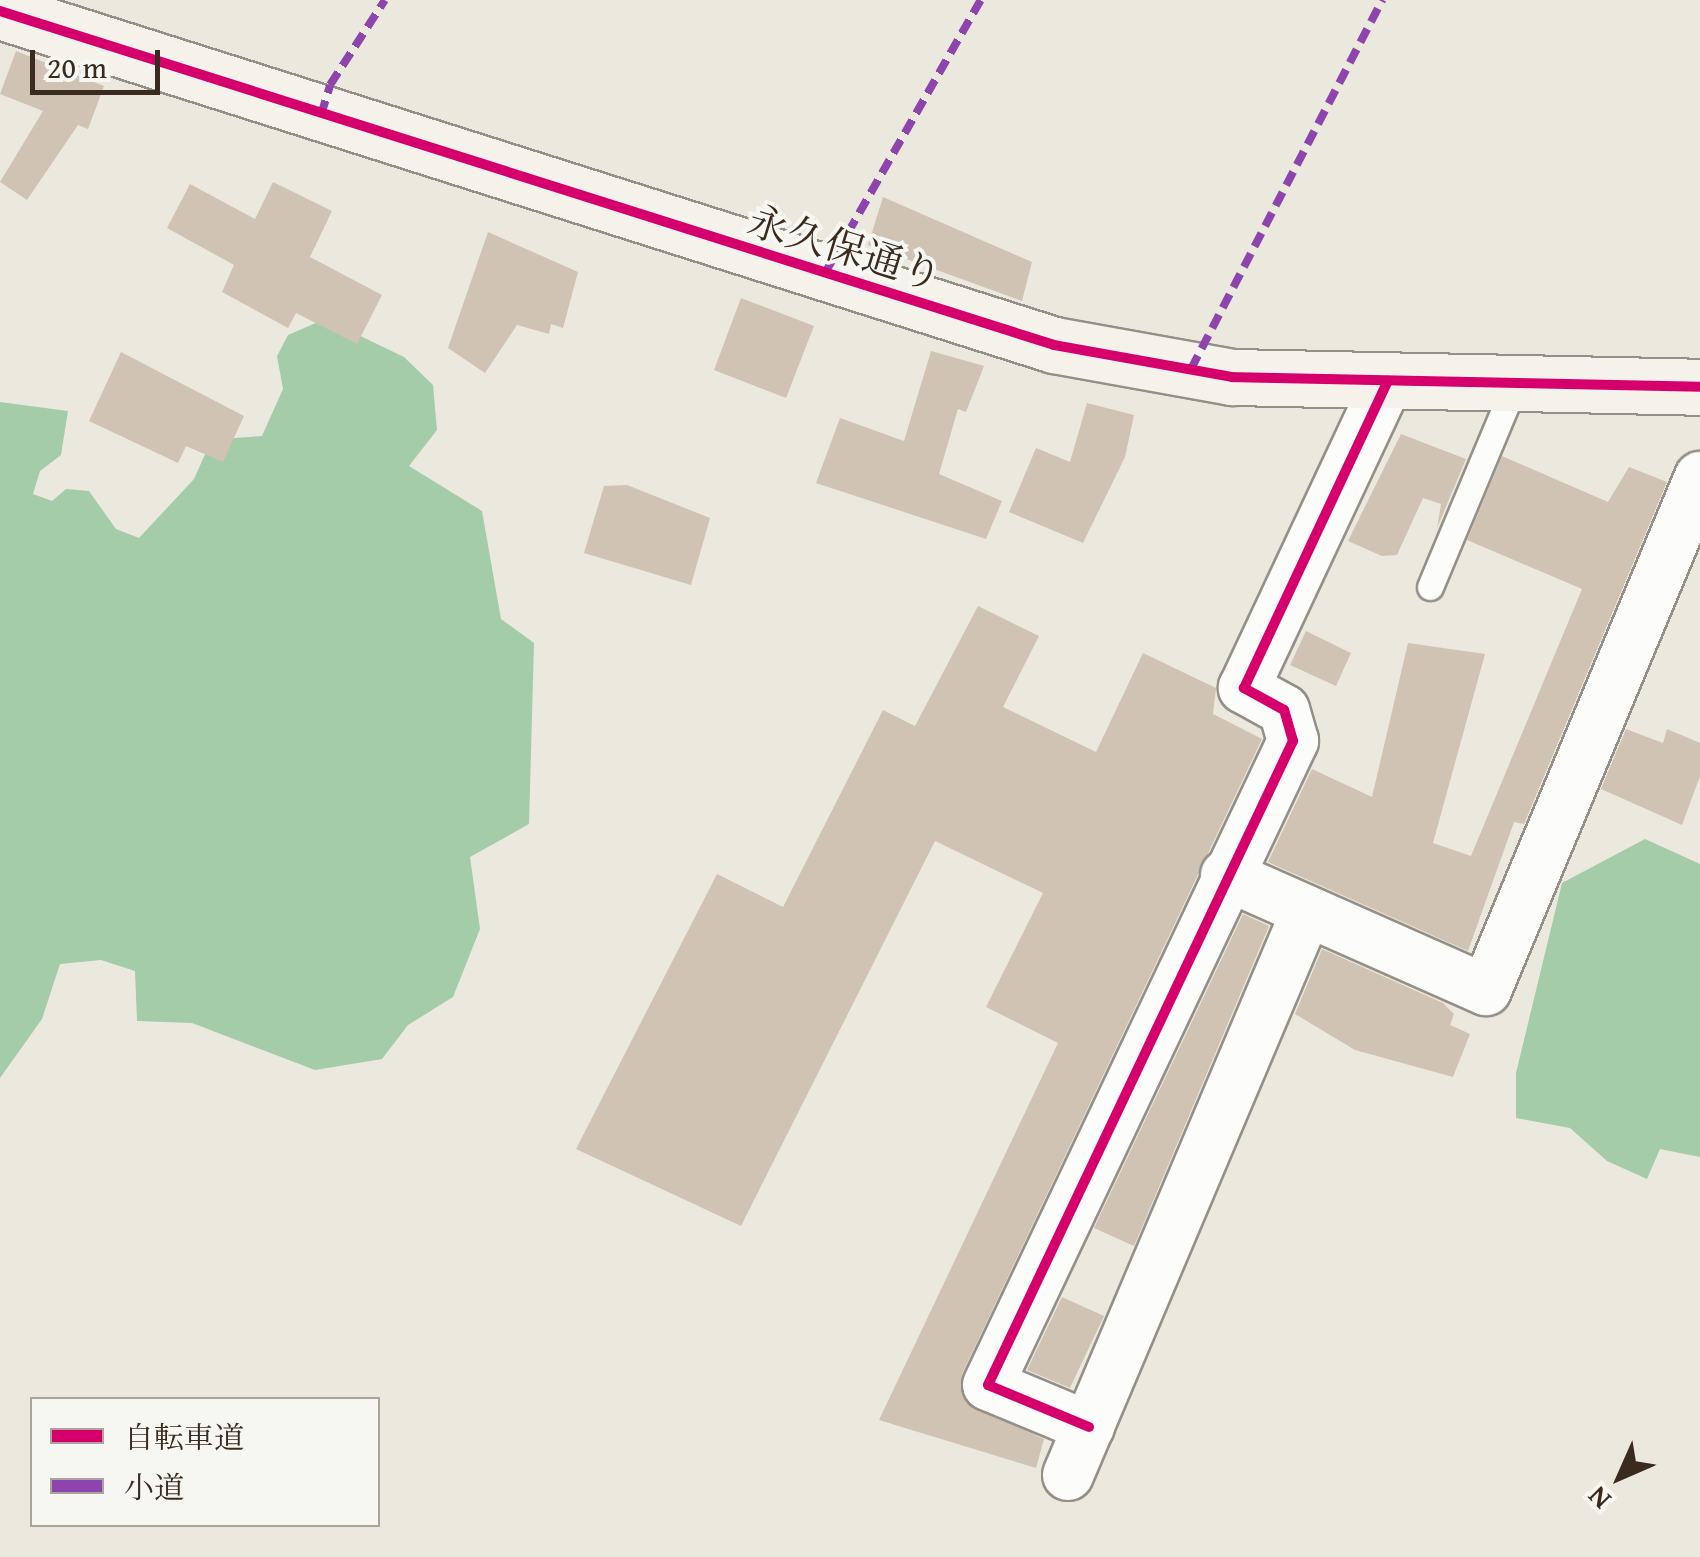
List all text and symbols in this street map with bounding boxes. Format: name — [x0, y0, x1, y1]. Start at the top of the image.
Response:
scale bar — [35, 30, 165, 92]
text: 20 m — [47, 45, 107, 89]
street label: 永久保通り — [742, 196, 948, 300]
legend — [30, 1397, 380, 1527]
text: 自転車道 — [124, 1415, 244, 1459]
north arrow — [1570, 1427, 1670, 1527]
text: 小道 — [124, 1465, 184, 1509]
text: N — [1577, 1477, 1620, 1520]

